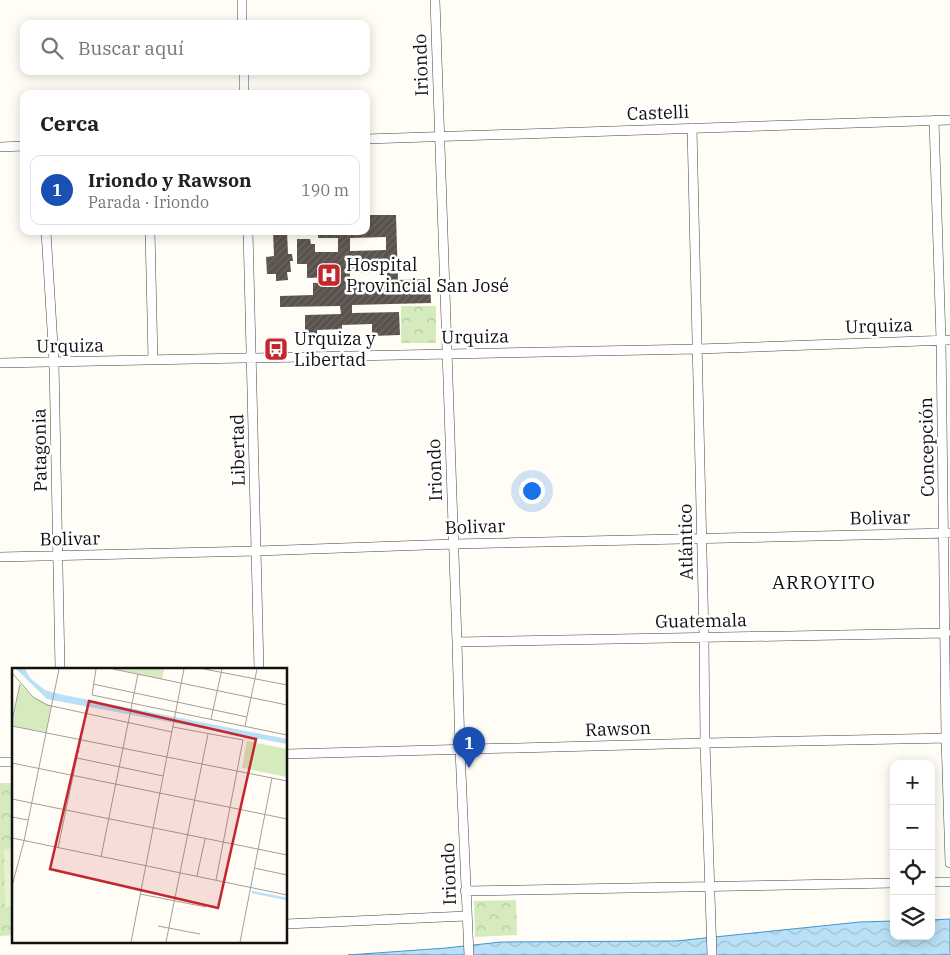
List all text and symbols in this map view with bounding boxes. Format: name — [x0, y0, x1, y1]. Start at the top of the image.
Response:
search box — [20, 20, 370, 75]
street label: Iriondo — [408, 33, 433, 97]
icon: search — [38, 34, 66, 62]
text: Buscar aquí — [78, 36, 184, 60]
street label: Castelli — [626, 100, 690, 125]
text: Cerca — [40, 109, 99, 137]
text: Iriondo y Rawson — [88, 168, 252, 192]
text: 1 — [52, 180, 62, 200]
text: 190 m — [301, 180, 349, 200]
text: Parada · Iriondo — [88, 192, 209, 212]
place label: Hospital Provincial San José — [346, 253, 509, 297]
hospital icon: Hospital Provincial San José — [316, 262, 342, 288]
street label: Urquiza — [845, 313, 913, 338]
street label: Urquiza — [441, 324, 509, 349]
place label: Urquiza y Libertad — [294, 327, 376, 371]
street label: Urquiza — [36, 333, 104, 358]
bus stop icon: Urquiza y Libertad — [263, 336, 289, 362]
street label: Concepción — [914, 397, 939, 497]
street label: Patagonia — [27, 408, 52, 492]
street label: Libertad — [225, 414, 250, 486]
street label: Iriondo — [422, 438, 447, 502]
your location — [519, 478, 545, 504]
street label: Atlántico — [673, 504, 698, 580]
street label: Bolivar — [850, 505, 910, 530]
street label: Bolivar — [444, 514, 506, 539]
street label: Bolivar — [40, 526, 100, 551]
district label: ARROYITO — [772, 570, 876, 594]
street label: Guatemala — [655, 608, 747, 633]
inset map — [12, 668, 288, 942]
street label: Rawson — [585, 716, 651, 741]
pin: 1 — [453, 727, 485, 768]
map controls — [890, 760, 935, 940]
button: + — [890, 760, 935, 805]
button: − — [890, 805, 935, 850]
street label: Iriondo — [436, 842, 461, 906]
button: locate — [890, 850, 935, 895]
button: layers — [890, 895, 935, 940]

